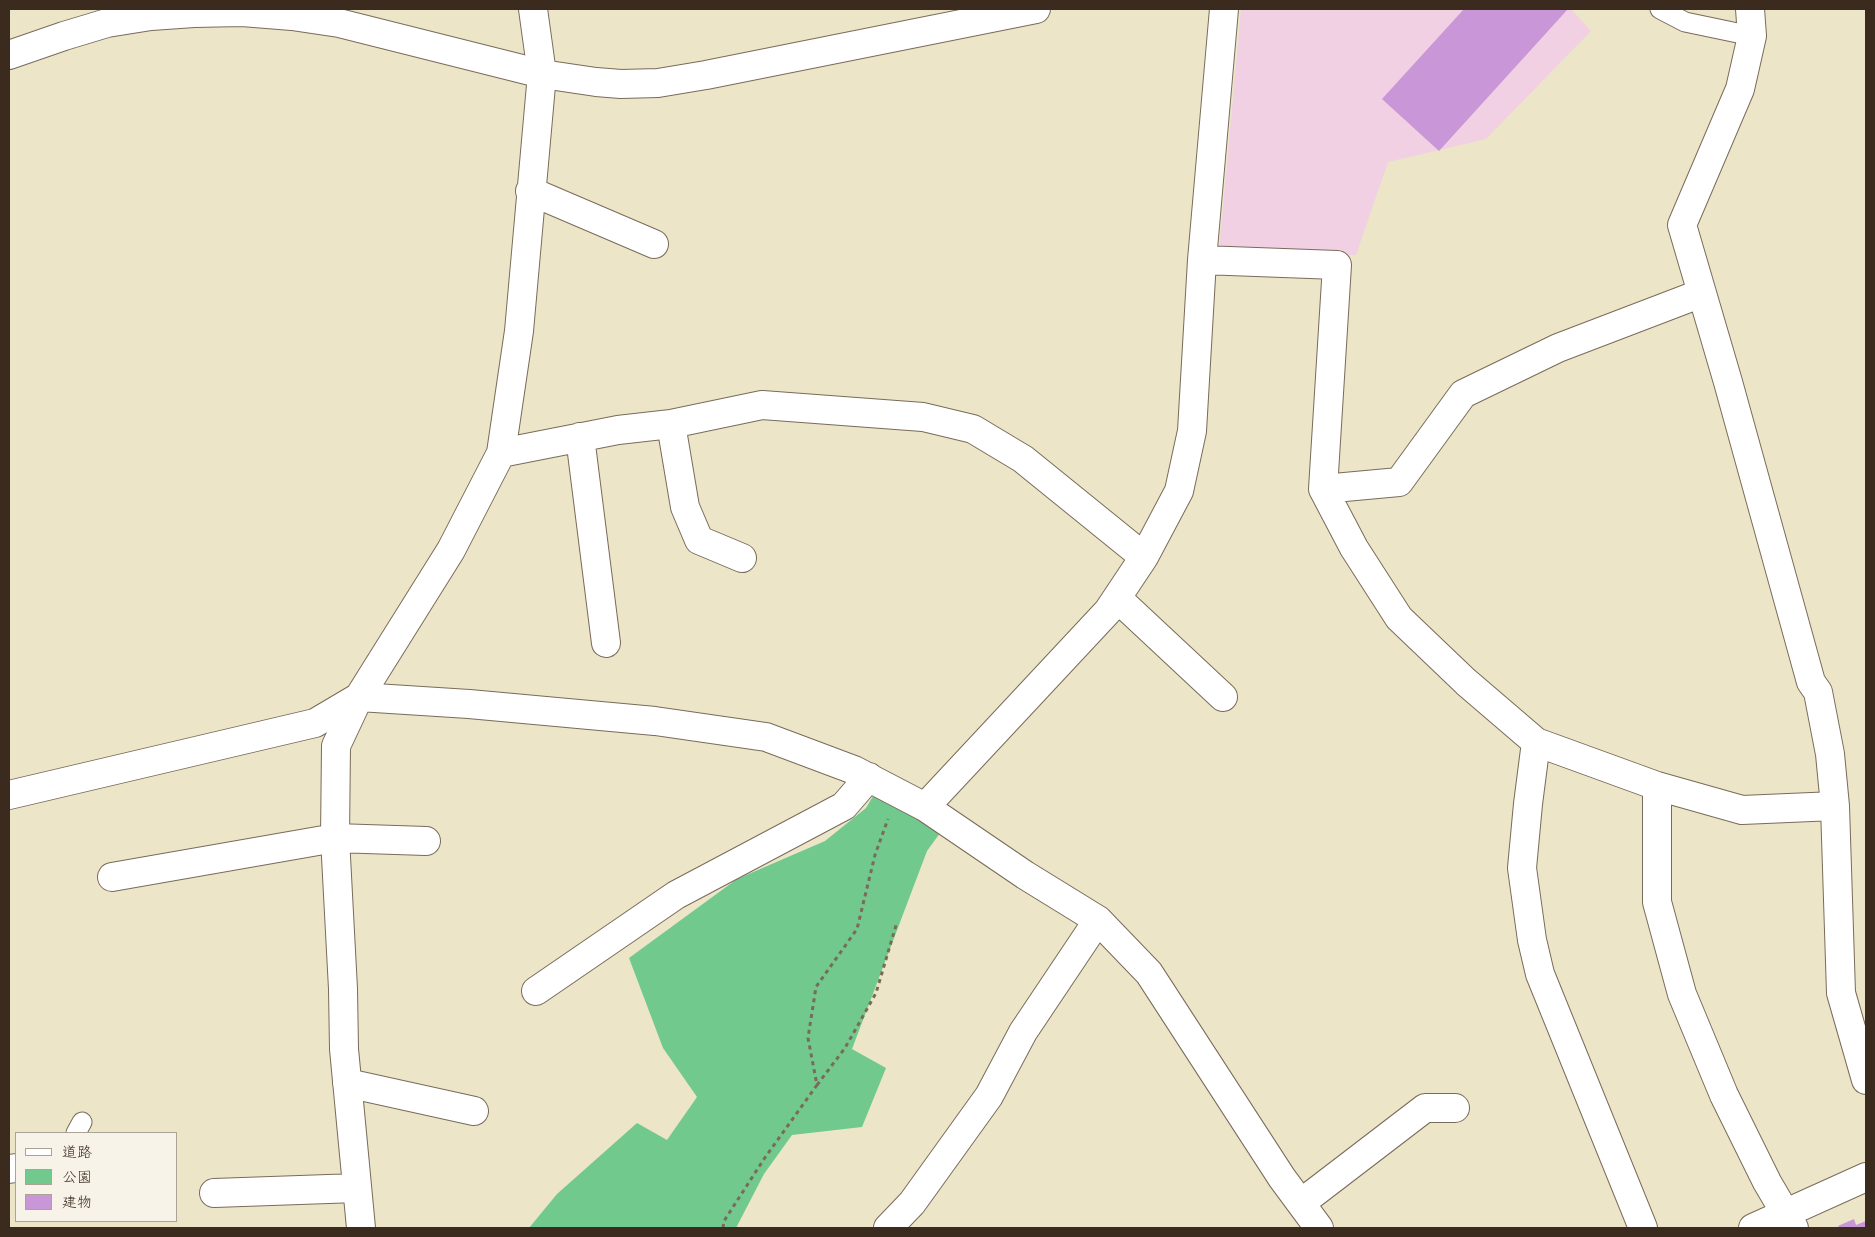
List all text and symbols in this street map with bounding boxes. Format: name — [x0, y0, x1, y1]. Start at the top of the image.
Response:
legend — [15, 1132, 178, 1222]
text: 道路 — [62, 1142, 92, 1163]
text: 公園 — [62, 1167, 92, 1188]
text: 建物 — [62, 1192, 92, 1213]

